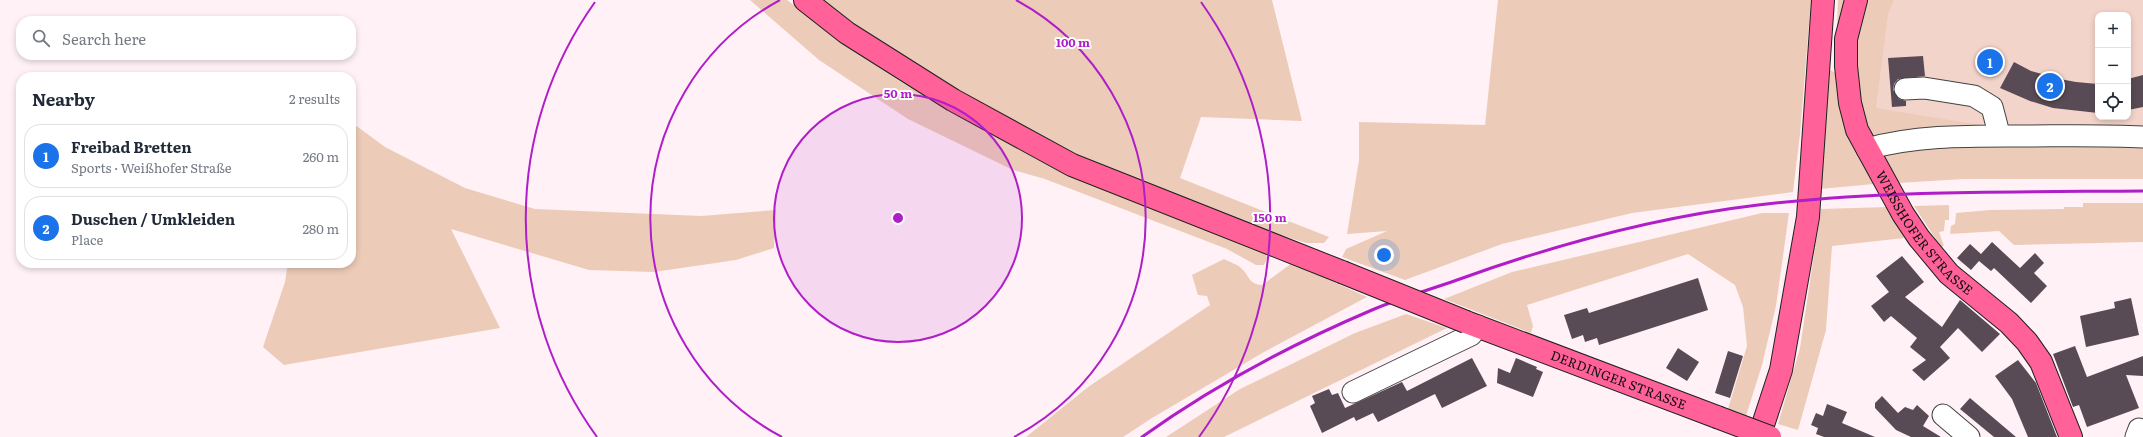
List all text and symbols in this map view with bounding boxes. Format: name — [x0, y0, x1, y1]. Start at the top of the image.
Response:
map controls — [2095, 12, 2131, 120]
button: + — [2095, 12, 2131, 48]
search box — [16, 16, 356, 60]
icon: search — [30, 27, 52, 49]
text: Search here — [62, 27, 146, 50]
text: 100 m — [1056, 33, 1090, 51]
pin: 1 — [1977, 47, 2003, 77]
button: − — [2095, 48, 2131, 84]
pin: 2 — [2037, 71, 2063, 101]
text: 50 m — [884, 84, 912, 102]
button: locate — [2095, 84, 2131, 120]
text: Nearby — [32, 86, 95, 111]
text: 2 results — [289, 89, 340, 108]
text: Freibad Bretten — [71, 135, 192, 158]
text: 1 — [43, 147, 49, 166]
text: 260 m — [303, 147, 339, 166]
text: Sports · Weißhofer Straße — [71, 158, 231, 177]
street label: WEISSHOFER STRASSE — [1872, 167, 1977, 299]
text: Duschen / Umkleiden — [71, 207, 235, 230]
text: 150 m — [1253, 208, 1287, 226]
centre of rings — [891, 211, 905, 225]
text: 2 — [43, 219, 49, 238]
text: 280 m — [303, 219, 339, 238]
text: Place — [71, 230, 103, 249]
your location — [1374, 245, 1394, 265]
street label: DERDINGER STRASSE — [1548, 345, 1689, 414]

